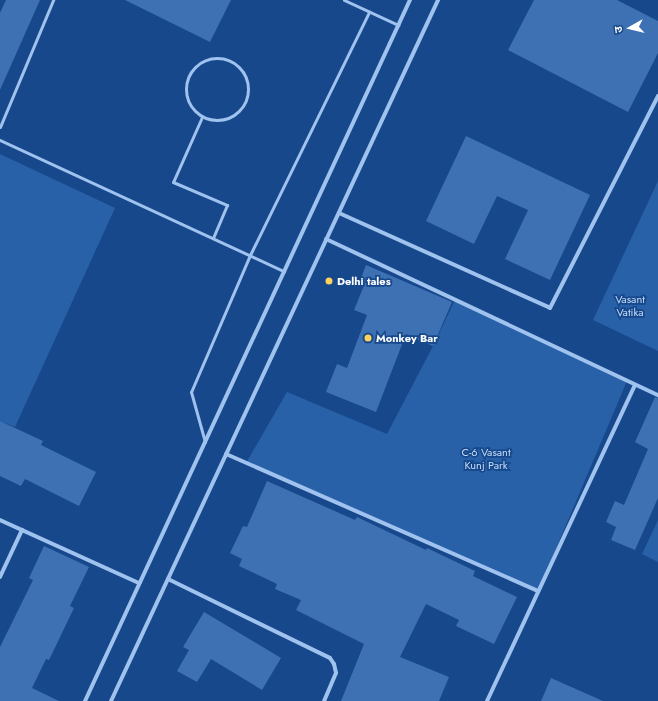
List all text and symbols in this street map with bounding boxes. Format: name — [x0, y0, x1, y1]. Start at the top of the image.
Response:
north arrow — [610, 8, 650, 48]
text: उ — [610, 25, 626, 34]
place label: Delhi tales — [337, 274, 391, 288]
marker: Delhi tales — [324, 276, 334, 286]
park label: Vasant Vatika — [615, 293, 645, 319]
place label: Monkey Bar — [376, 331, 438, 345]
marker: Monkey Bar — [363, 333, 373, 343]
park label: C-6 Vasant Kunj Park — [461, 446, 511, 472]

